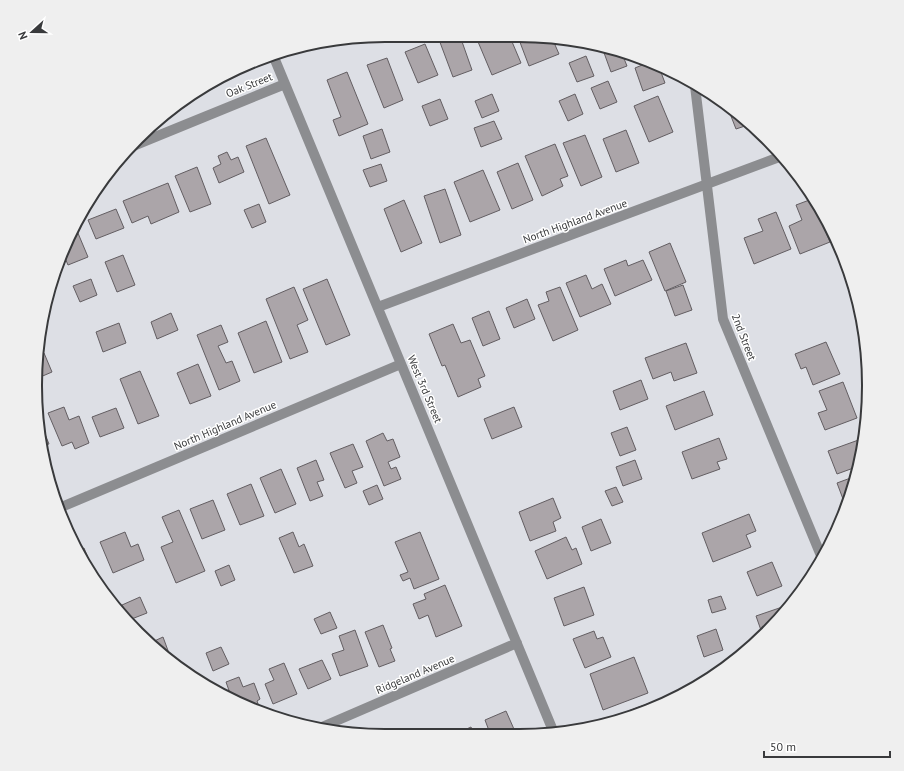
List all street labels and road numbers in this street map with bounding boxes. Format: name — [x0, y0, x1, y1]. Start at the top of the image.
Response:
street label: Oak Street — [224, 69, 275, 101]
street label: North Highland Avenue — [521, 195, 629, 246]
street label: 2nd Street — [729, 312, 759, 363]
street label: West 3rd Street — [404, 353, 446, 425]
street label: North Highland Avenue — [172, 397, 279, 453]
street label: Ridgeland Avenue — [373, 651, 457, 697]

